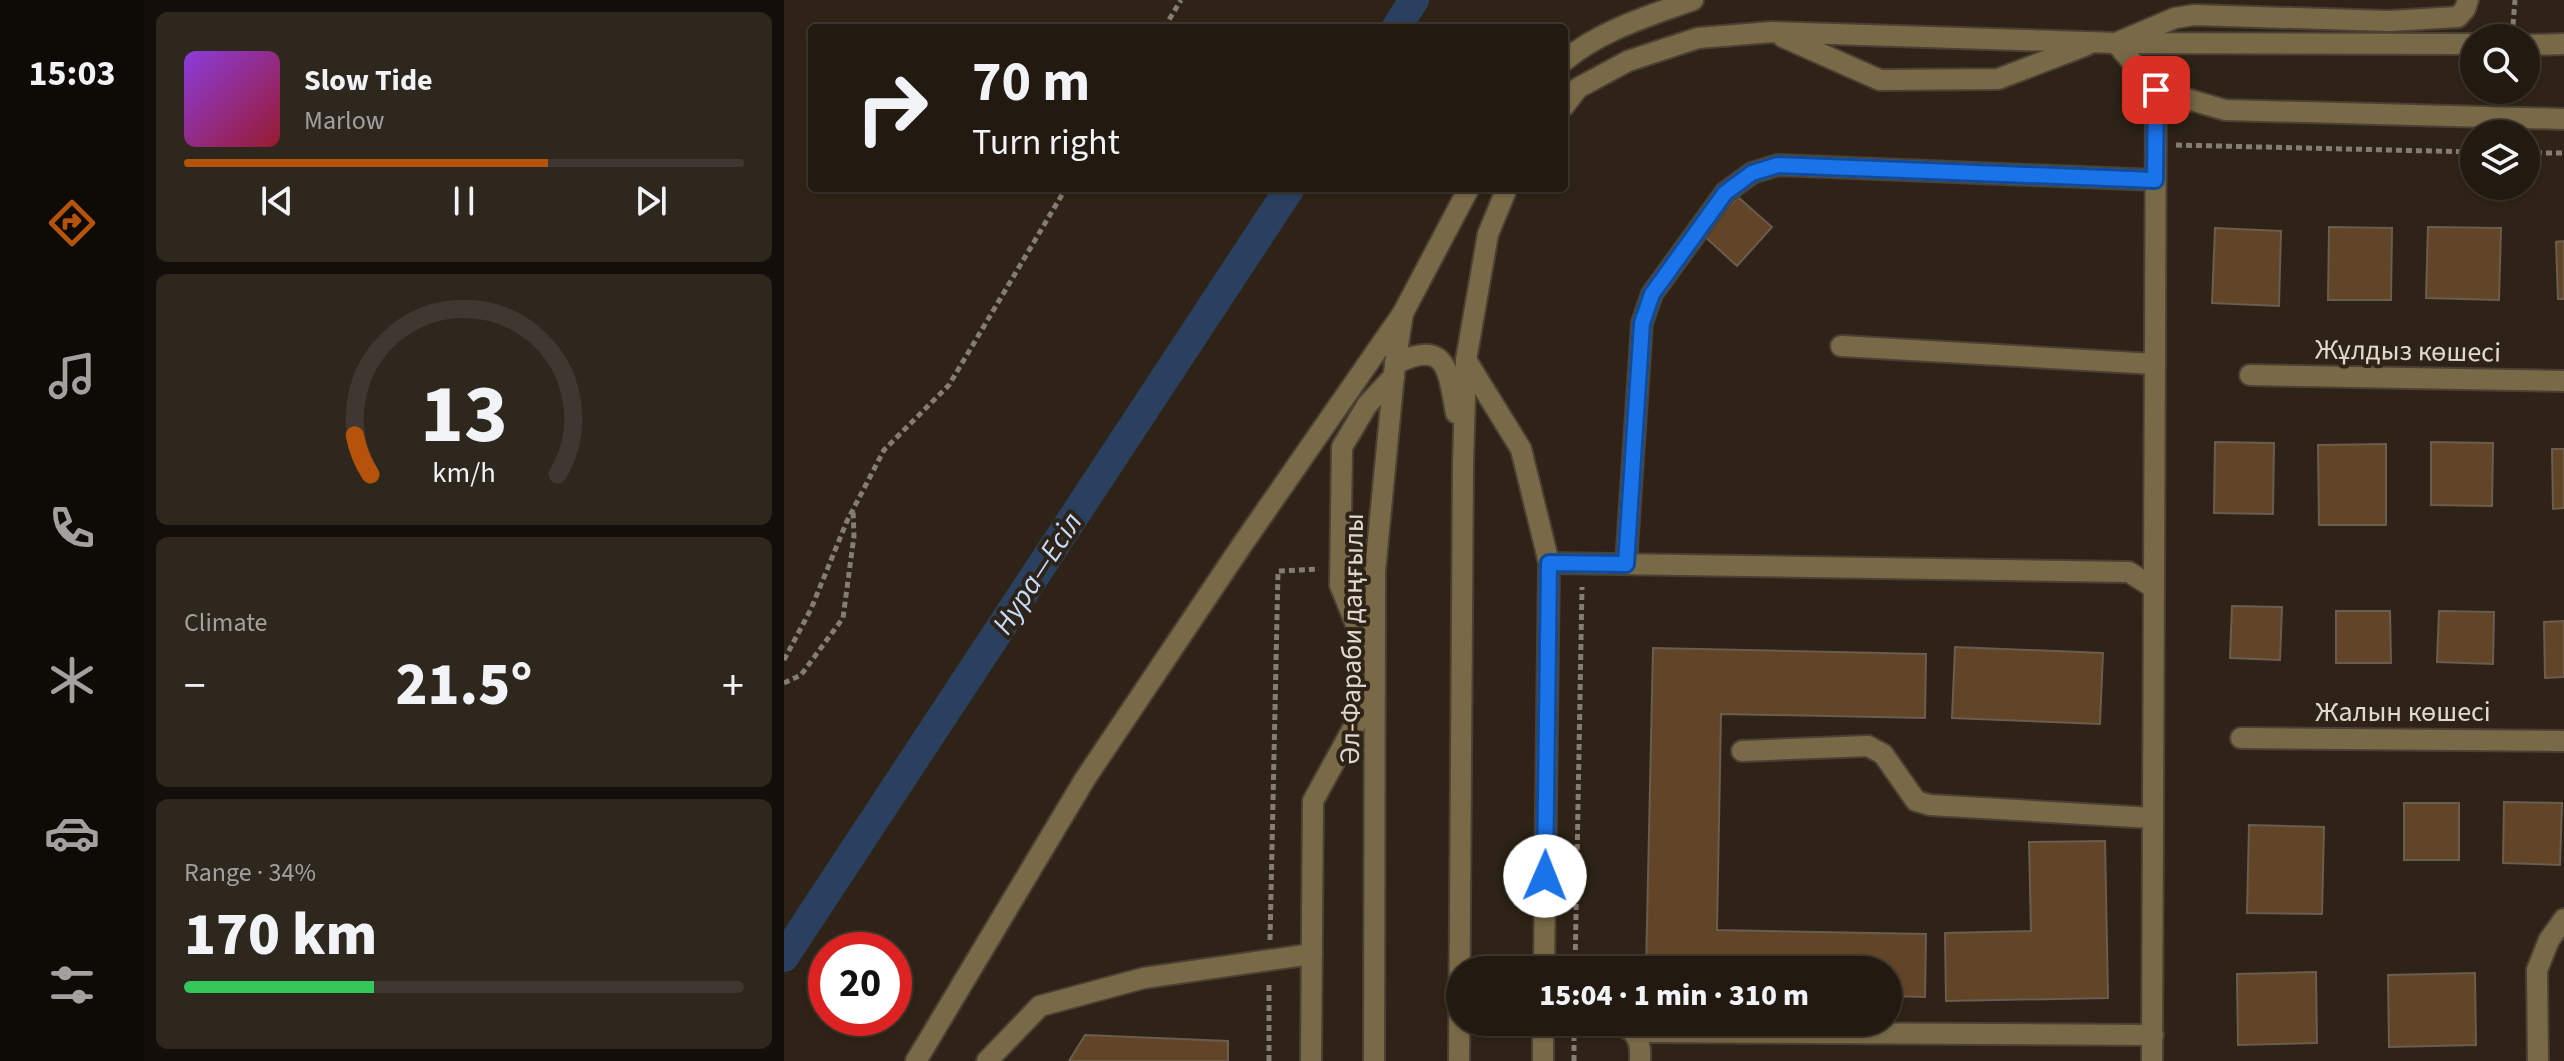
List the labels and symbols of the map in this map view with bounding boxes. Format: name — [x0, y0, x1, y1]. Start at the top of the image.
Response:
pin — [2122, 56, 2190, 124]
street label: Жұлдыз көшесі — [2315, 329, 2501, 373]
water label: Нура—Есіл — [982, 504, 1093, 643]
street label: Әл-Фараби даңғылы — [1330, 513, 1374, 765]
street label: Жалын көшесі — [2315, 692, 2491, 732]
position arrow — [1503, 834, 1587, 918]
speed limit sign: 20 — [808, 932, 912, 1036]

